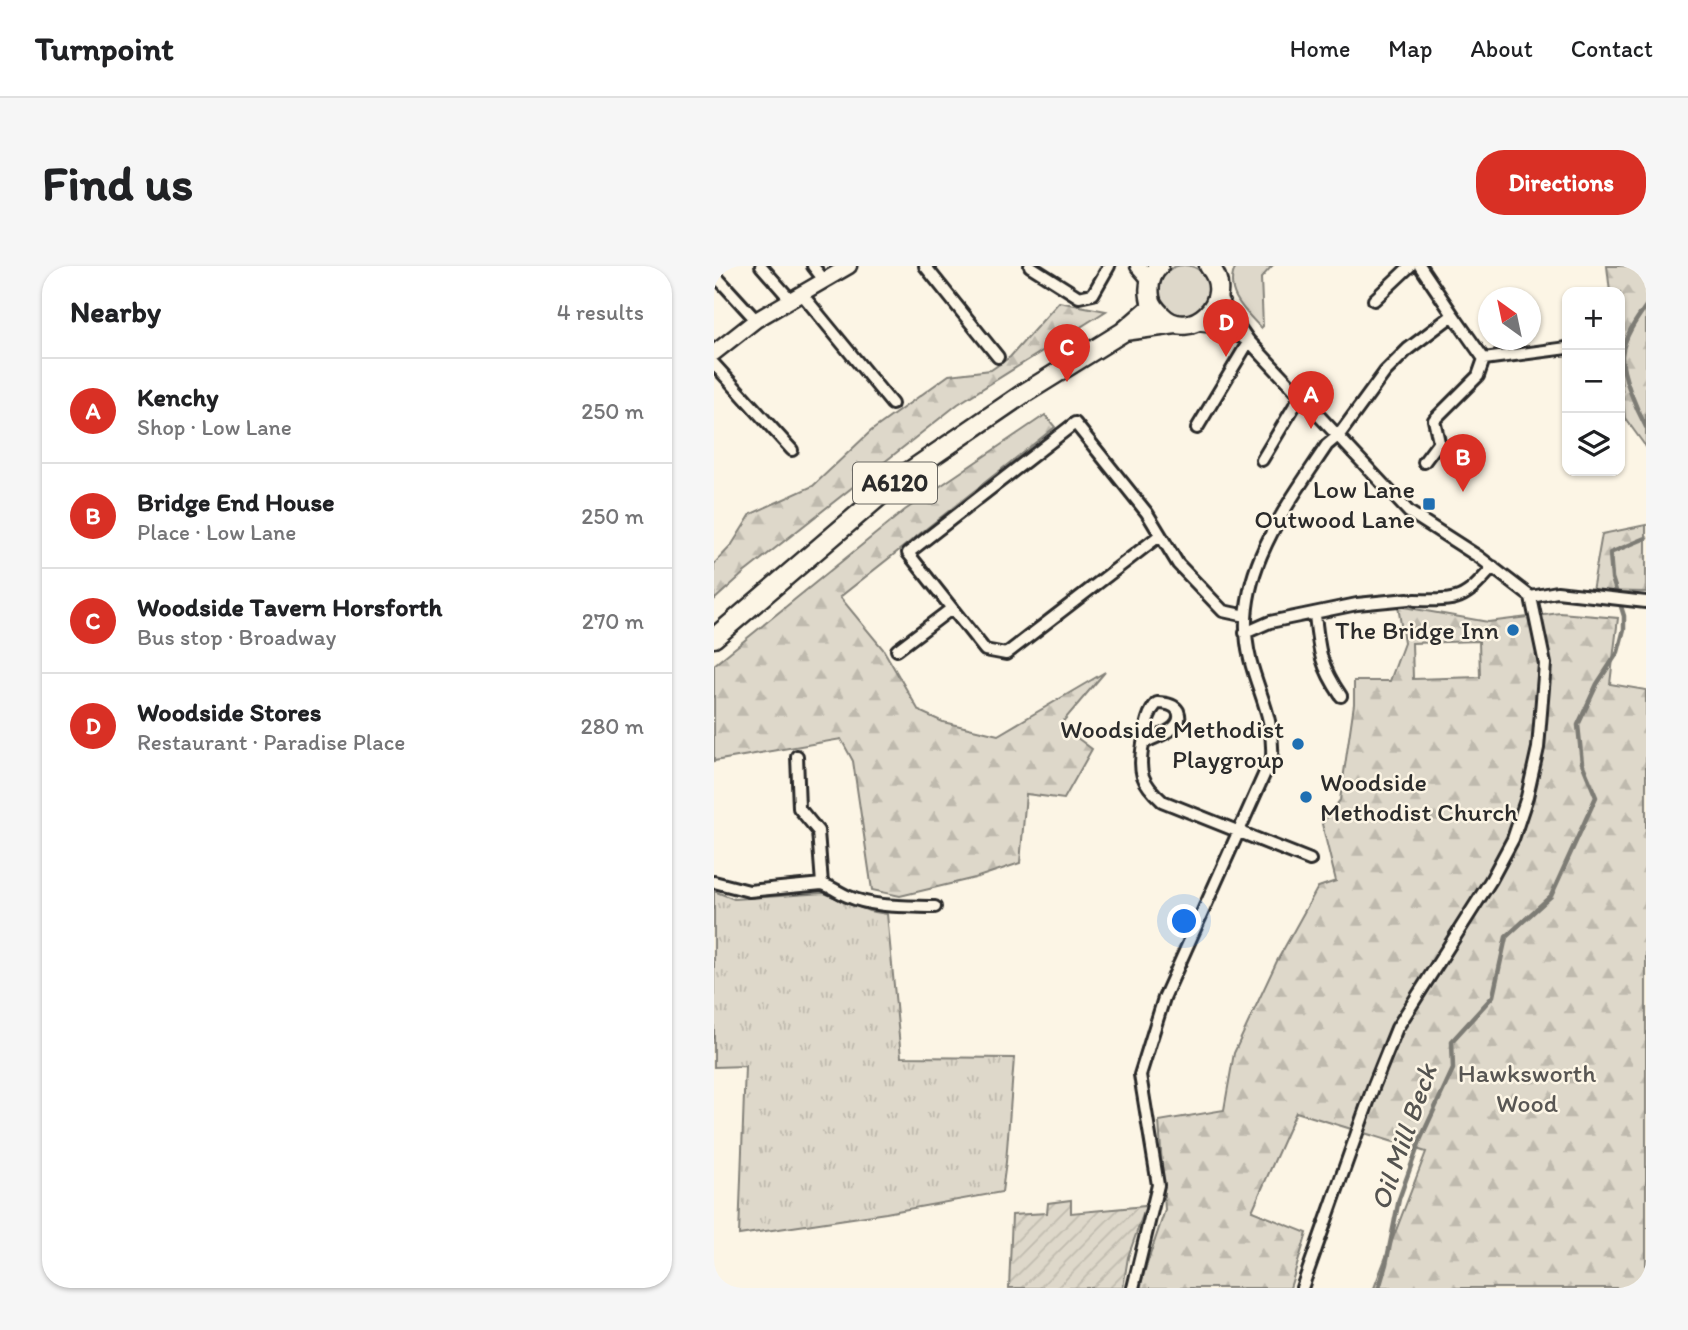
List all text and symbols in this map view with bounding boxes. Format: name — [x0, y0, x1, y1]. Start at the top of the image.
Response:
text: Turnpoint — [35, 29, 174, 68]
text: Home — [1290, 34, 1350, 63]
text: Map — [1388, 34, 1432, 63]
text: About — [1470, 34, 1533, 63]
text: Contact — [1571, 34, 1653, 63]
button: Directions — [1476, 150, 1646, 215]
text: Find us — [42, 153, 193, 212]
north arrow — [1478, 287, 1541, 350]
map controls — [1562, 287, 1625, 476]
button: + — [1562, 287, 1625, 350]
text: Nearby — [70, 293, 161, 330]
text: 4 results — [557, 298, 644, 326]
pin: D — [1203, 299, 1249, 357]
pin: C — [1044, 324, 1090, 382]
button: − — [1562, 350, 1625, 413]
pin: A — [1288, 371, 1334, 429]
text: Kenchy — [137, 381, 218, 413]
text: A — [86, 397, 100, 425]
text: 250 m — [581, 397, 644, 425]
text: Shop · Low Lane — [137, 413, 292, 441]
button: layers — [1562, 413, 1625, 476]
pin: B — [1440, 434, 1486, 492]
road number: A6120 — [853, 462, 937, 504]
place label: Low Lane Outwood Lane — [1254, 473, 1415, 535]
text: Bridge End House — [137, 486, 335, 518]
marker: Low Lane Outwood Lane — [1421, 496, 1437, 512]
text: B — [86, 502, 100, 530]
text: 250 m — [581, 502, 644, 530]
text: Place · Low Lane — [137, 518, 296, 546]
text: Woodside Tavern Horsforth — [137, 591, 442, 623]
text: C — [86, 607, 100, 635]
text: 270 m — [582, 607, 644, 635]
place label: The Bridge Inn — [1335, 614, 1499, 646]
marker: The Bridge Inn — [1505, 622, 1521, 638]
text: Bus stop · Broadway — [137, 623, 336, 651]
text: Woodside Stores — [137, 696, 321, 728]
text: D — [85, 712, 101, 740]
text: 280 m — [581, 712, 644, 740]
place label: Woodside Methodist Playgroup — [1060, 713, 1284, 775]
text: Restaurant · Paradise Place — [137, 728, 405, 756]
marker: Woodside Methodist Playgroup — [1290, 736, 1306, 752]
place label: Woodside Methodist Church — [1320, 766, 1518, 828]
marker: Woodside Methodist Church — [1298, 789, 1314, 805]
your location — [1167, 904, 1201, 938]
park label: Hawksworth Wood — [1458, 1057, 1596, 1119]
water label: Oil Mill Beck — [1362, 1058, 1444, 1214]

